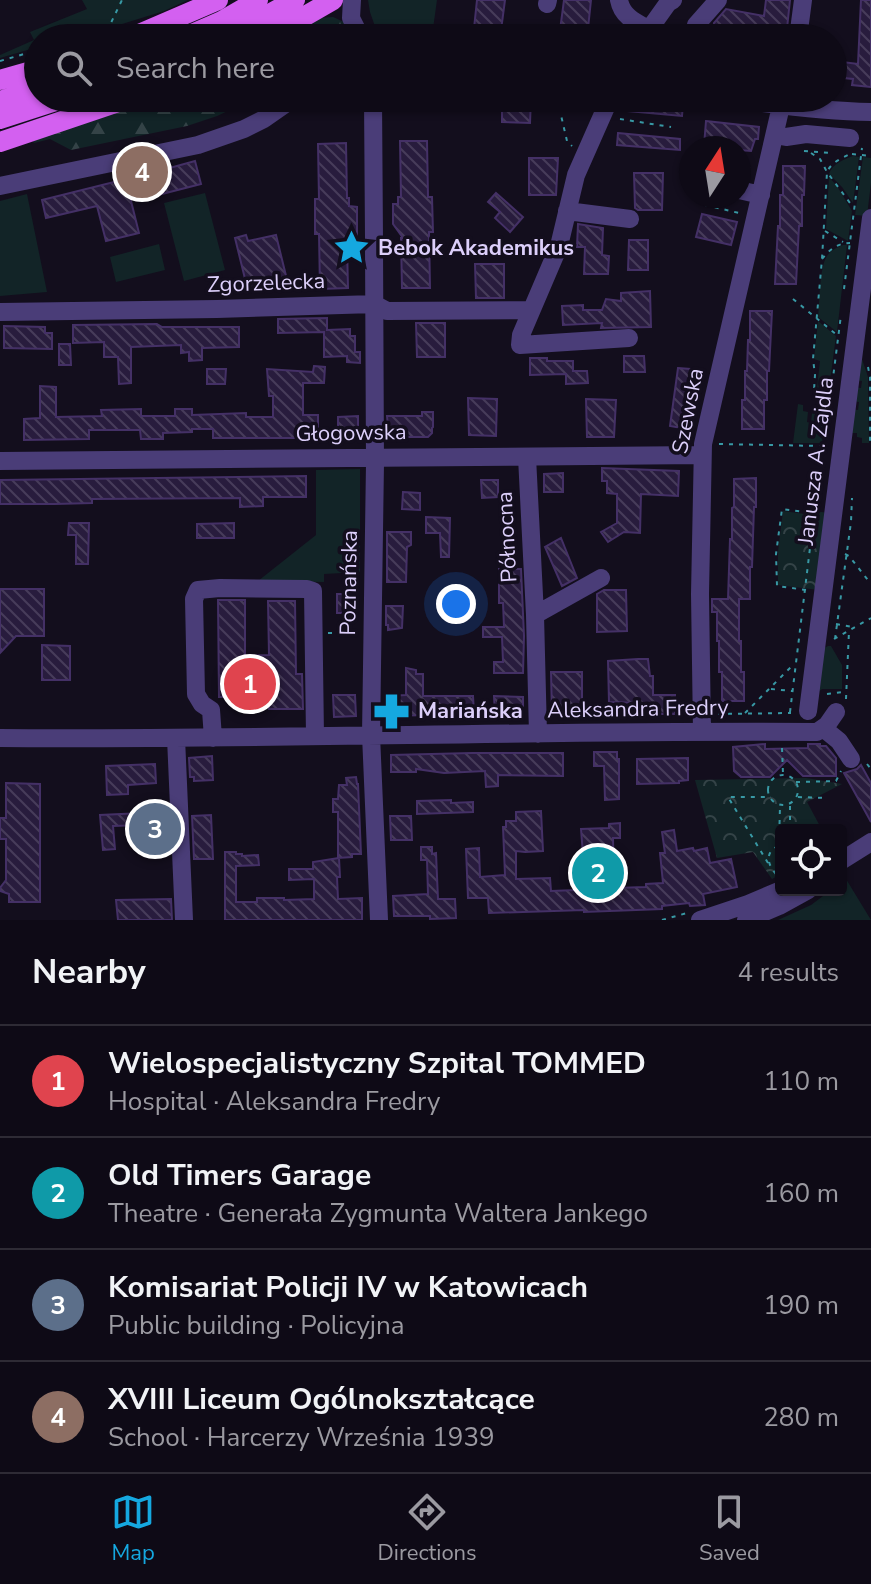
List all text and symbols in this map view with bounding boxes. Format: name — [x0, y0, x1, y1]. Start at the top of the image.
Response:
search box — [24, 24, 847, 112]
icon: search — [52, 46, 96, 90]
text: Search here — [116, 48, 275, 89]
north arrow — [679, 136, 751, 208]
pin: 4 — [116, 142, 168, 202]
place icon: Bebok Akademikus — [333, 229, 371, 267]
place label: Bebok Akademikus — [378, 233, 574, 263]
street label: Zgorzelecka — [206, 266, 326, 300]
street label: Szewska — [665, 366, 711, 456]
street label: Janusza A. Zajdla — [791, 375, 841, 548]
street label: Głogowska — [295, 417, 407, 449]
street label: Północna — [490, 491, 524, 583]
street label: Poznańska — [333, 530, 365, 636]
your location — [436, 584, 476, 624]
pin: 1 — [224, 654, 276, 714]
pharmacy icon: Mariańska — [373, 692, 411, 730]
street label: Aleksandra Fredry — [547, 692, 730, 726]
place label: Mariańska — [418, 696, 523, 726]
pin: 3 — [129, 799, 181, 859]
map controls — [775, 824, 847, 896]
button: locate — [775, 824, 847, 896]
pin: 2 — [572, 843, 624, 903]
text: Nearby — [32, 949, 146, 995]
text: 4 results — [738, 955, 839, 990]
text: Wielospecjalistyczny Szpital TOMMED — [108, 1043, 646, 1084]
text: 1 — [50, 1064, 66, 1099]
text: 110 m — [763, 1064, 839, 1099]
text: Hospital · Aleksandra Fredry — [108, 1084, 440, 1119]
text: Old Timers Garage — [108, 1155, 371, 1196]
text: 2 — [50, 1176, 66, 1211]
text: 160 m — [763, 1176, 839, 1211]
text: Theatre · Generała Zygmunta Waltera Jankego — [108, 1196, 648, 1231]
text: Komisariat Policji IV w Katowicach — [108, 1267, 588, 1308]
text: 3 — [50, 1288, 66, 1323]
text: 190 m — [763, 1288, 839, 1323]
text: Public building · Policyjna — [108, 1308, 405, 1343]
text: XVIII Liceum Ogólnokształcące — [108, 1379, 535, 1420]
text: 4 — [50, 1400, 66, 1435]
text: 280 m — [763, 1400, 839, 1435]
text: School · Harcerzy Września 1939 — [108, 1420, 495, 1455]
tab: Map — [111, 1490, 155, 1568]
tab: Directions — [378, 1490, 477, 1568]
tab: Saved — [699, 1490, 760, 1568]

